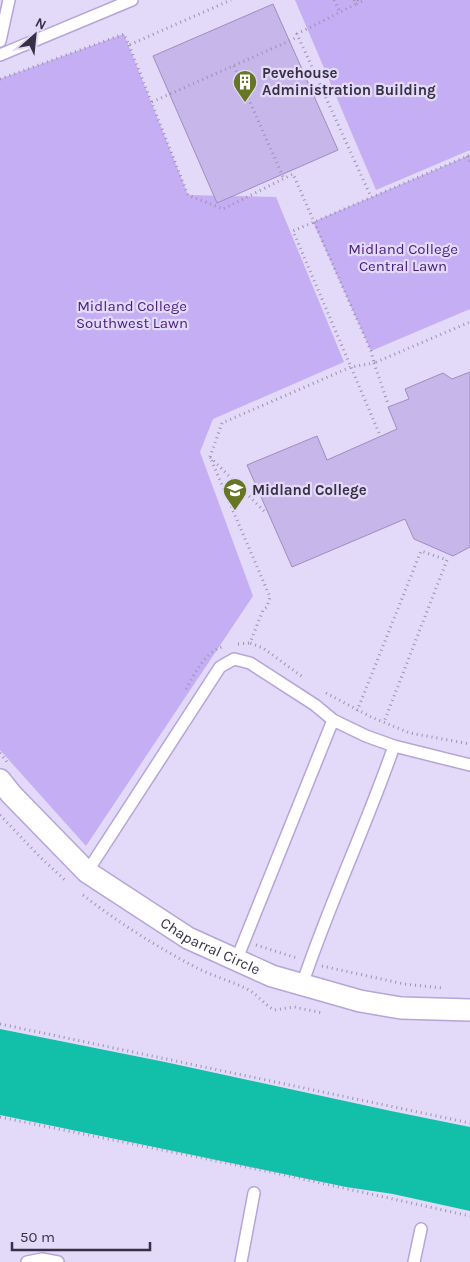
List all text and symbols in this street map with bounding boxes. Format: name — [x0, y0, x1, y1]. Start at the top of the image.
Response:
north arrow — [10, 10, 60, 60]
text: N — [32, 14, 49, 34]
place label: Pevehouse Administration Building — [262, 64, 436, 99]
building icon: Pevehouse Administration Building — [232, 69, 258, 103]
park label: Midland College Central Lawn — [348, 240, 458, 275]
park label: Midland College Southwest Lawn — [76, 297, 188, 332]
school or university icon: Midland College — [222, 477, 248, 511]
place label: Midland College — [252, 481, 367, 499]
street label: Chaparral Circle — [157, 914, 263, 978]
scale bar — [12, 1220, 150, 1252]
text: 50 m — [20, 1228, 55, 1246]

